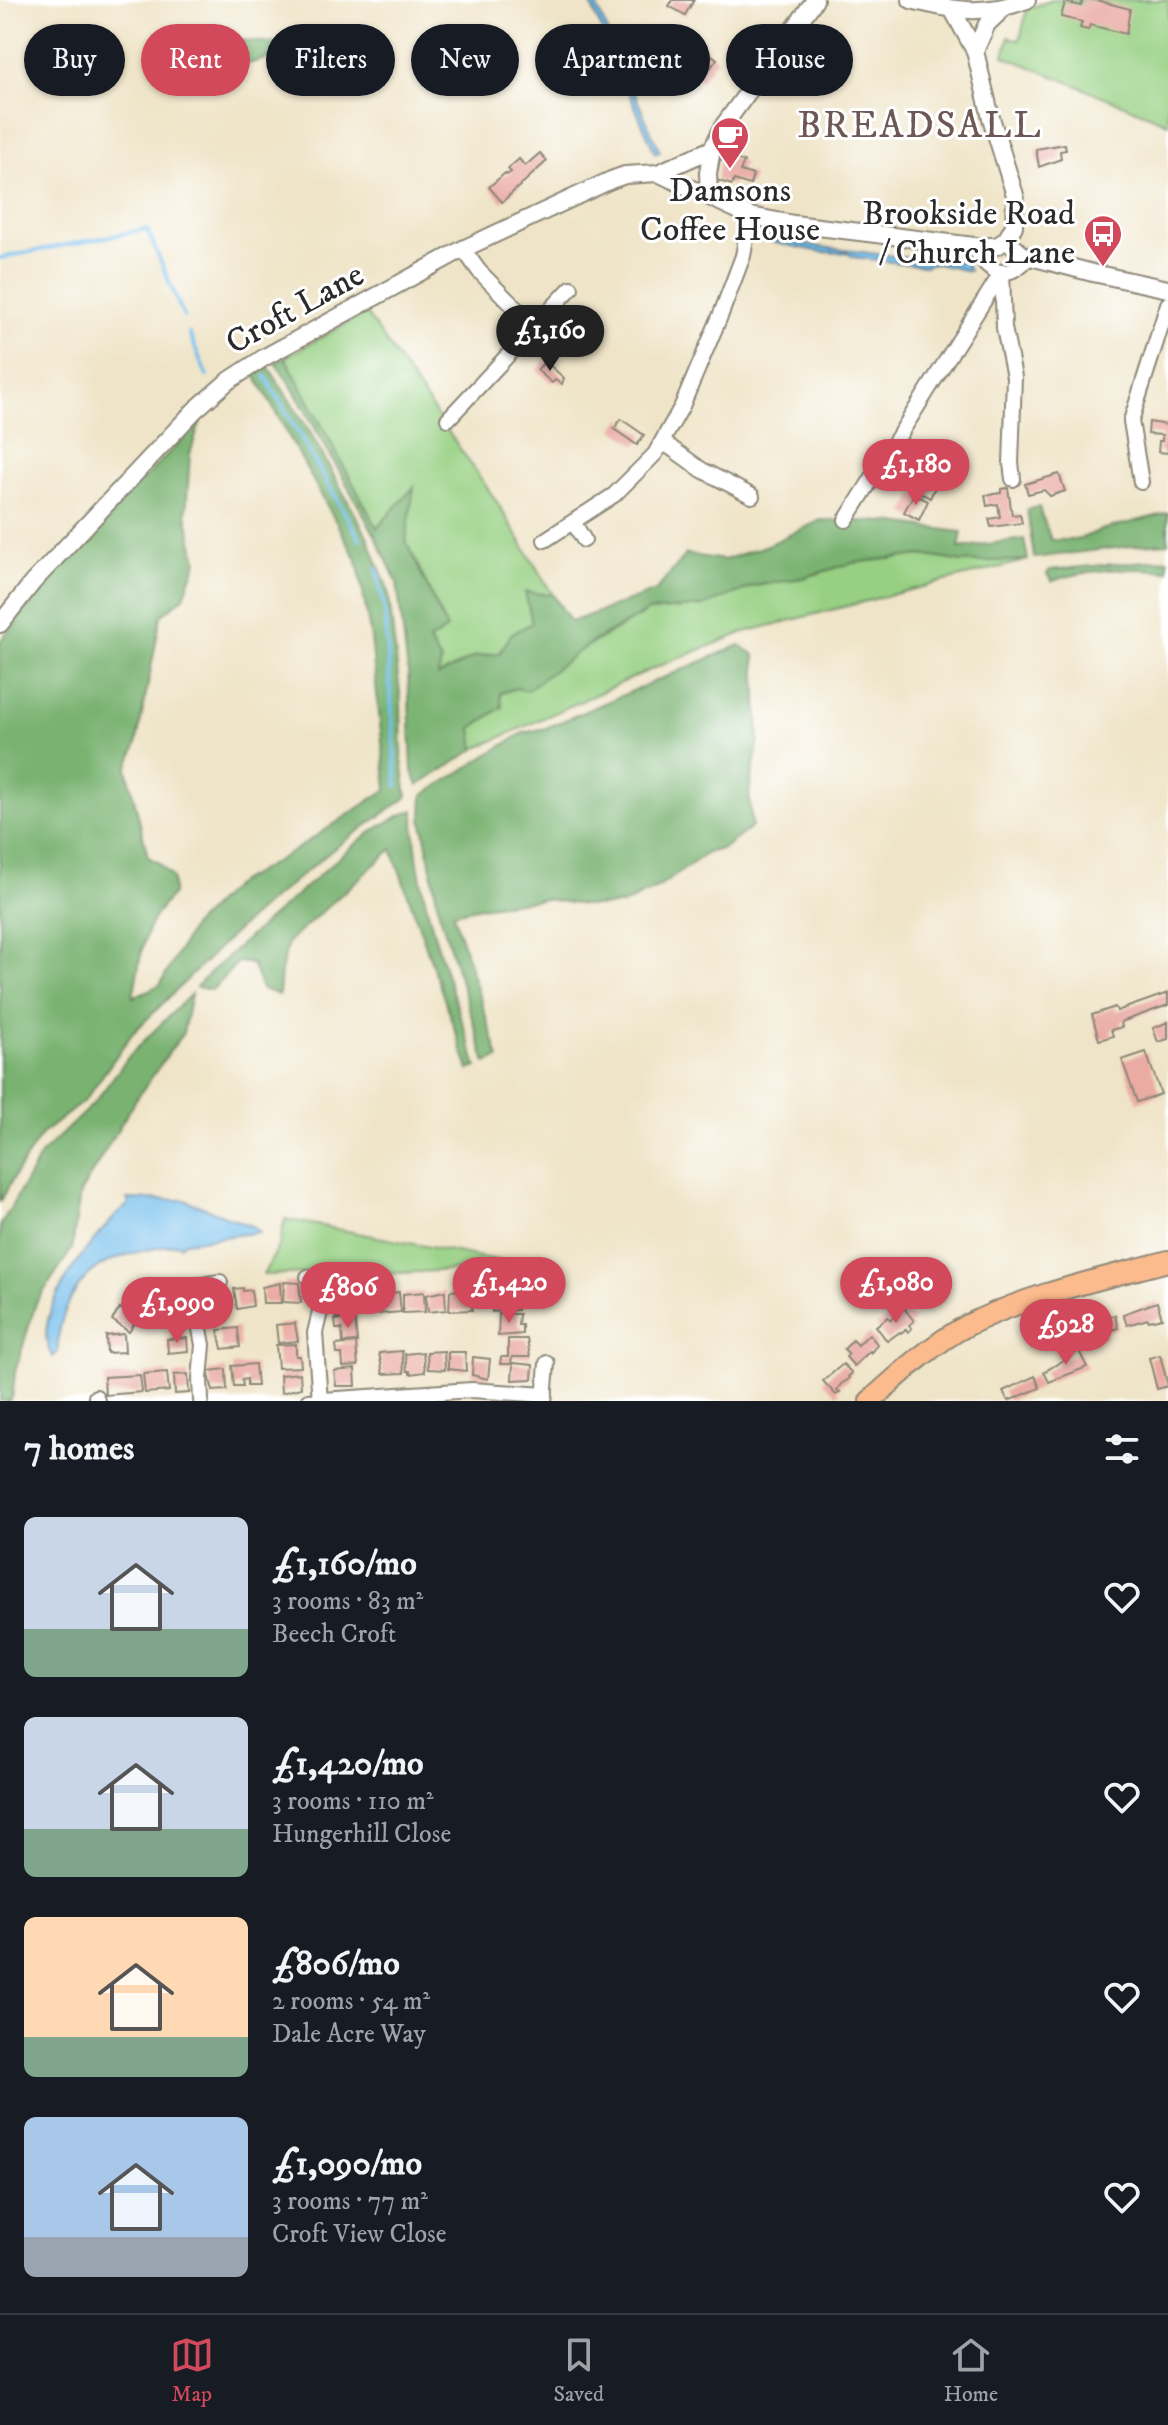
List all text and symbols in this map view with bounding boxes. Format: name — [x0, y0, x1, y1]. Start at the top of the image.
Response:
chip: Buy — [24, 24, 125, 96]
chip: Rent — [141, 24, 250, 96]
chip: Filters — [266, 24, 395, 96]
chip: New — [411, 24, 519, 96]
chip: Apartment — [535, 24, 710, 96]
chip: House — [726, 24, 853, 96]
district label: BREADSALL — [797, 102, 1043, 150]
cafe icon: Damsons Coffee House — [709, 115, 751, 170]
place label: Damsons Coffee House — [640, 170, 820, 251]
place label: Brookside Road / Church Lane — [862, 193, 1075, 274]
bus stop icon: Brookside Road / Church Lane — [1082, 213, 1124, 268]
street label: Croft Lane — [219, 254, 371, 364]
pin: £1,160 — [485, 305, 615, 373]
text: £1,160 — [514, 314, 586, 347]
pin: £1,180 — [851, 439, 981, 507]
text: £1,180 — [880, 448, 952, 481]
pin: £1,420 — [444, 1257, 574, 1325]
pin: £1,080 — [831, 1257, 961, 1325]
pin: £806 — [301, 1262, 395, 1330]
text: £1,420 — [471, 1266, 547, 1299]
text: £1,080 — [858, 1266, 934, 1299]
text: £806 — [319, 1271, 377, 1304]
pin: £1,090 — [112, 1277, 242, 1345]
text: £1,090 — [139, 1286, 215, 1319]
pin: £928 — [1019, 1299, 1113, 1367]
text: £928 — [1038, 1308, 1094, 1341]
icon: filters — [1100, 1427, 1144, 1471]
text: 7 homes — [24, 1428, 134, 1470]
text: £1,160/mo — [272, 1543, 417, 1585]
icon: home — [88, 1549, 184, 1645]
icon: heart — [1100, 1575, 1144, 1619]
text: 3 rooms · 83 m² — [272, 1585, 423, 1618]
text: Beech Croft — [272, 1618, 396, 1651]
text: £1,420/mo — [272, 1743, 424, 1785]
icon: home — [88, 1749, 184, 1845]
icon: heart — [1100, 1775, 1144, 1819]
text: 3 rooms · 110 m² — [272, 1785, 434, 1818]
text: Hungerhill Close — [272, 1818, 451, 1851]
text: £806/mo — [272, 1943, 400, 1985]
icon: home — [88, 1949, 184, 2045]
icon: heart — [1100, 1975, 1144, 2019]
text: 2 rooms · 54 m² — [272, 1985, 430, 2018]
text: Dale Acre Way — [272, 2018, 426, 2051]
text: £1,090/mo — [272, 2143, 422, 2185]
icon: home — [88, 2149, 184, 2245]
icon: heart — [1100, 2175, 1144, 2219]
text: 3 rooms · 77 m² — [272, 2185, 428, 2218]
text: Croft View Close — [272, 2218, 447, 2251]
tab: Map — [170, 2333, 214, 2408]
tab: Saved — [554, 2333, 604, 2408]
tab: Home — [944, 2333, 998, 2408]

